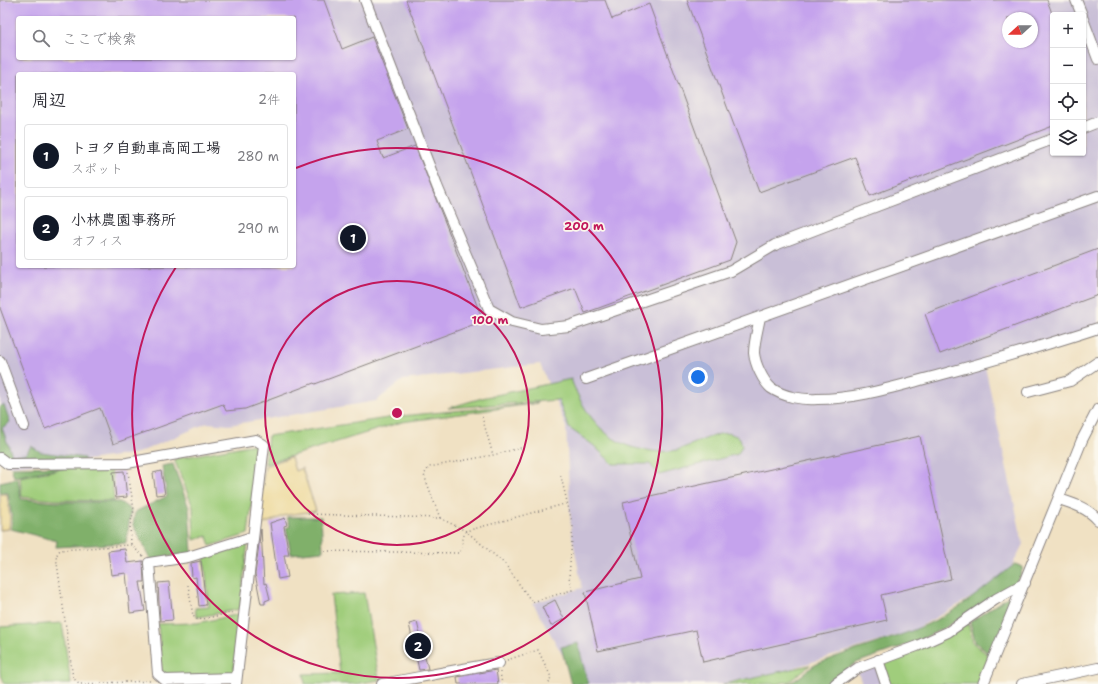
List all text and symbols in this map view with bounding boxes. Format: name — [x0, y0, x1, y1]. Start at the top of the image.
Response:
north arrow — [1002, 12, 1038, 48]
map controls — [1050, 12, 1086, 156]
button: + — [1050, 12, 1086, 48]
search box — [16, 16, 296, 60]
icon: search — [30, 27, 52, 49]
text: ここで検索 — [62, 29, 137, 49]
button: − — [1050, 48, 1086, 84]
button: locate — [1050, 84, 1086, 120]
text: 周辺 — [32, 89, 66, 111]
text: 2件 — [258, 91, 280, 108]
button: layers — [1050, 120, 1086, 156]
text: トヨタ自動車高岡工場 — [71, 138, 221, 158]
text: 1 — [43, 148, 49, 165]
text: 280 m — [237, 148, 279, 165]
text: スポット — [71, 160, 123, 177]
text: 小林農園事務所 — [71, 210, 176, 230]
text: 200 m — [564, 218, 604, 234]
text: 2 — [41, 220, 51, 237]
text: 290 m — [237, 220, 279, 237]
pin: 1 — [340, 223, 366, 253]
text: オフィス — [71, 232, 123, 249]
text: 100 m — [472, 312, 509, 328]
your location — [688, 367, 708, 387]
centre of rings — [390, 406, 404, 420]
pin: 2 — [405, 631, 431, 661]

